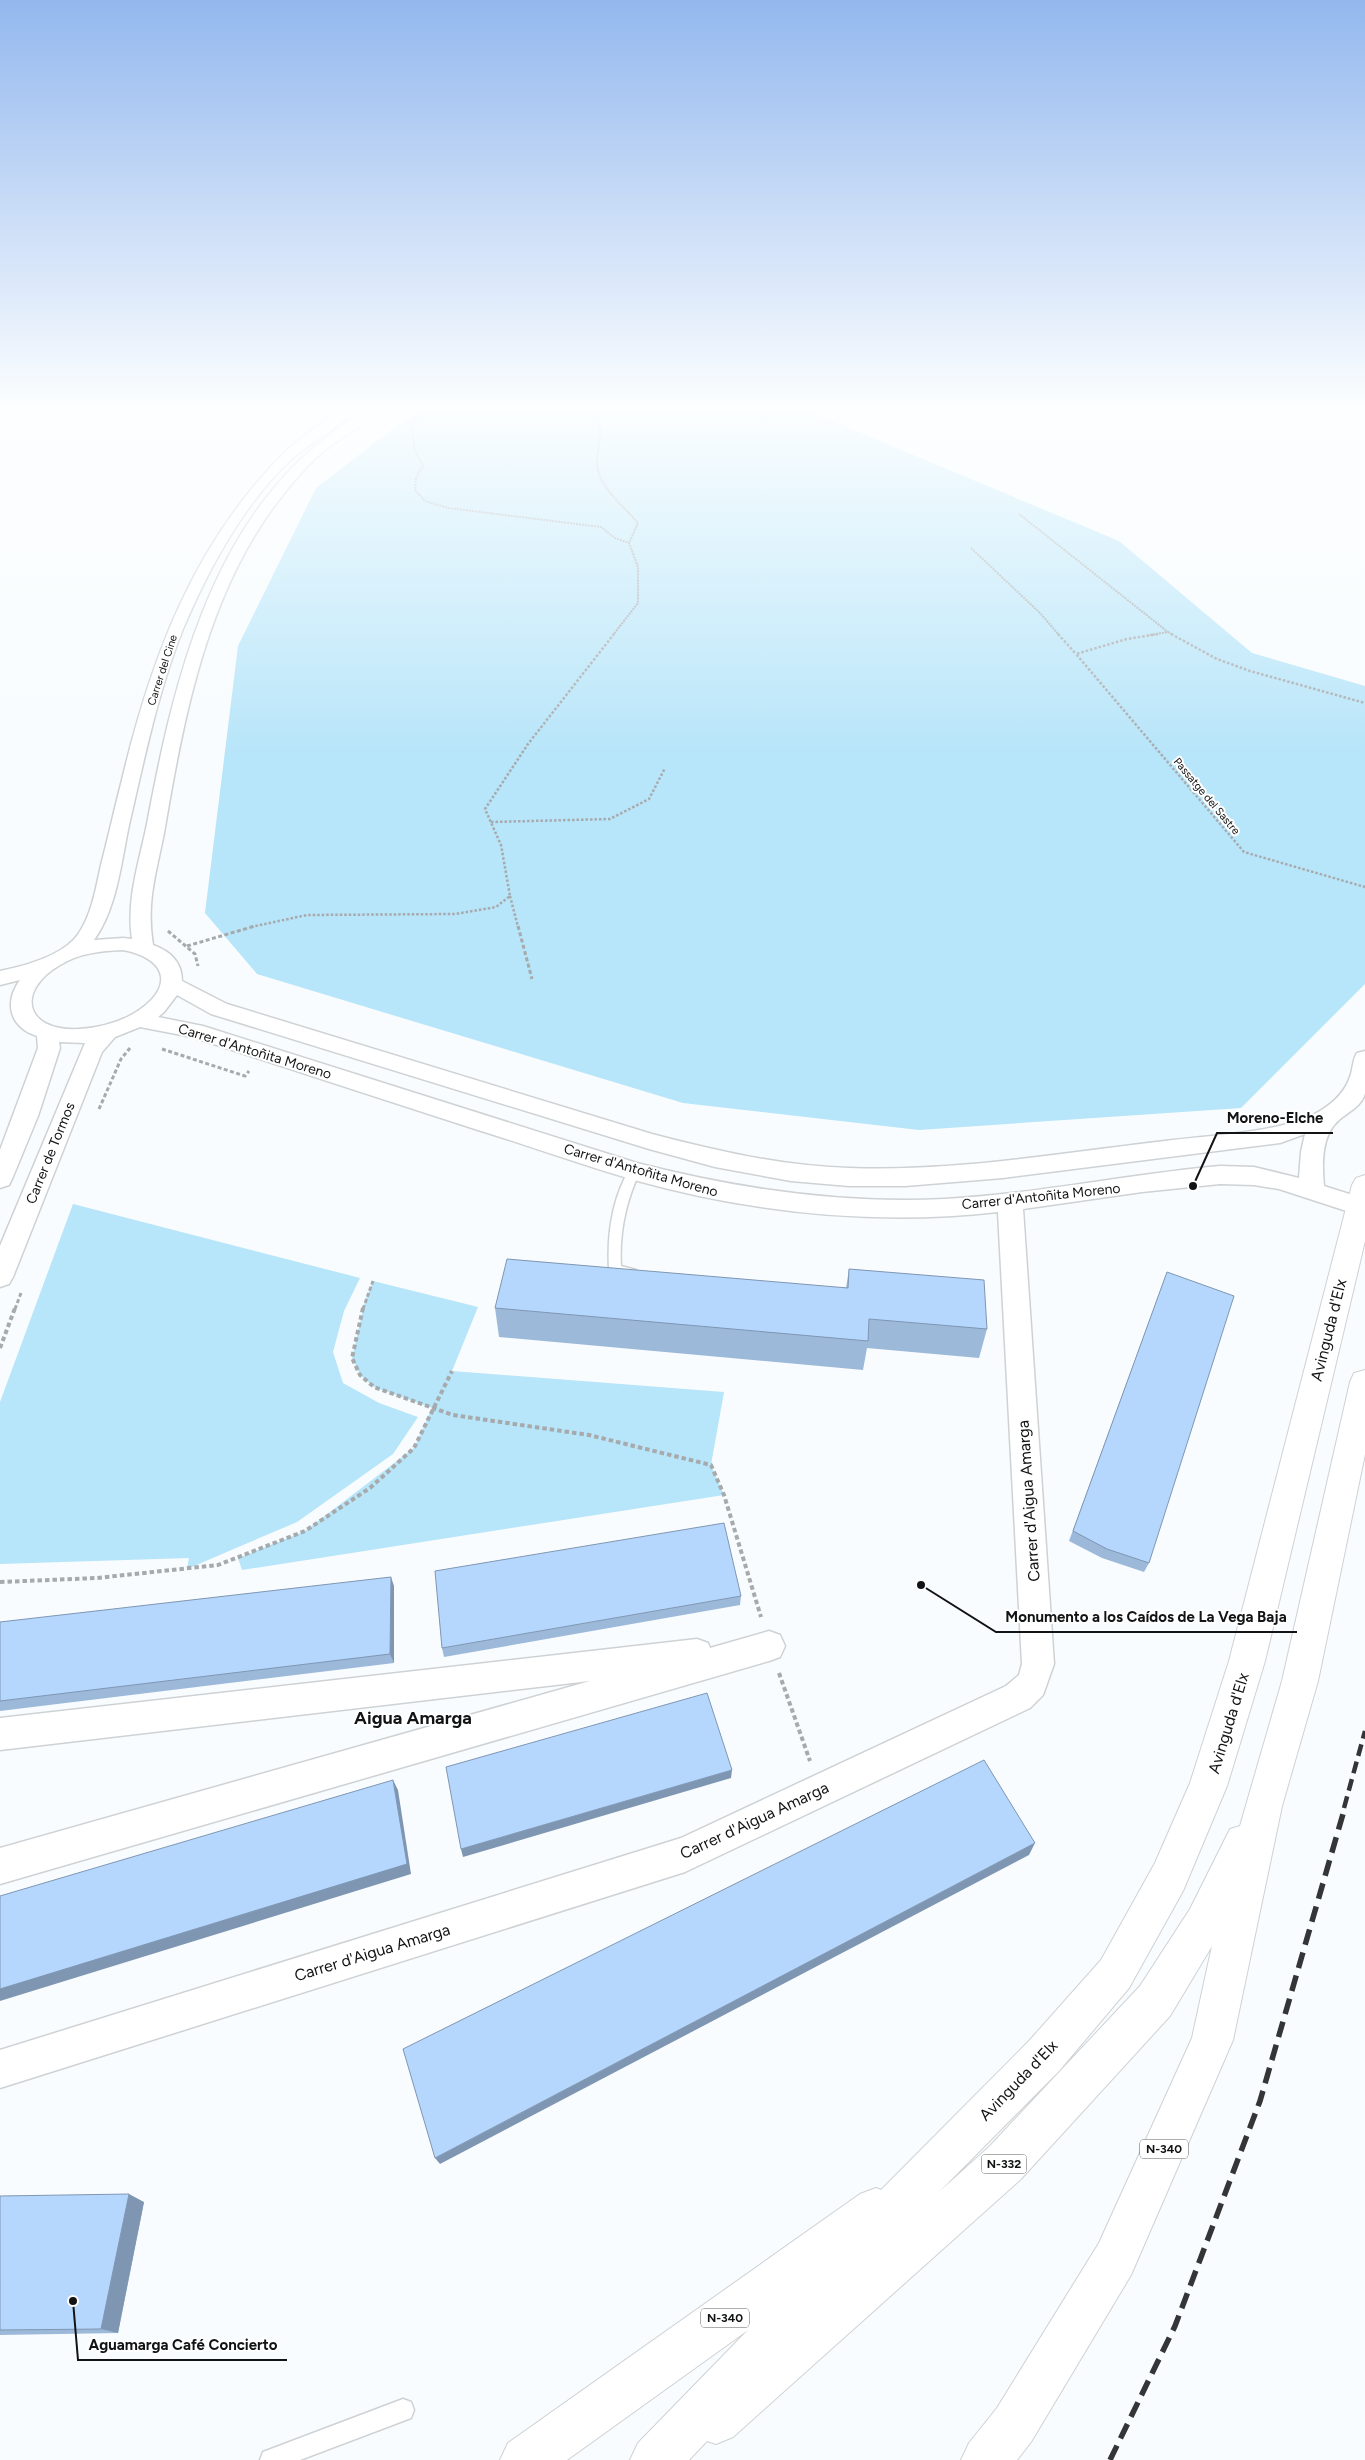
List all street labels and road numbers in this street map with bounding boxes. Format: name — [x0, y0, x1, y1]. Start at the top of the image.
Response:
street label: Carrer del Cine — [145, 633, 180, 707]
street label: Passatge del Sastre — [1171, 755, 1242, 837]
street label: Carrer d'Antoñita Moreno — [176, 1020, 334, 1083]
street label: Carrer de Tormos — [22, 1100, 79, 1206]
street label: Carrer d'Antoñita Moreno — [562, 1140, 720, 1201]
street label: Carrer d'Antoñita Moreno — [961, 1180, 1121, 1213]
street label: Avinguda d'Elx — [1307, 1277, 1350, 1383]
street label: Carrer d'Aigua Amarga — [1013, 1420, 1044, 1582]
street label: Avinguda d'Elx — [1204, 1670, 1253, 1776]
street label: Carrer d'Aigua Amarga — [677, 1778, 832, 1863]
street label: Carrer d'Aigua Amarga — [292, 1920, 452, 1985]
street label: Avinguda d'Elx — [975, 2036, 1062, 2125]
road number: N-340 — [1140, 2140, 1188, 2158]
road number: N-332 — [982, 2154, 1026, 2174]
road number: N-340 — [701, 2308, 749, 2328]

